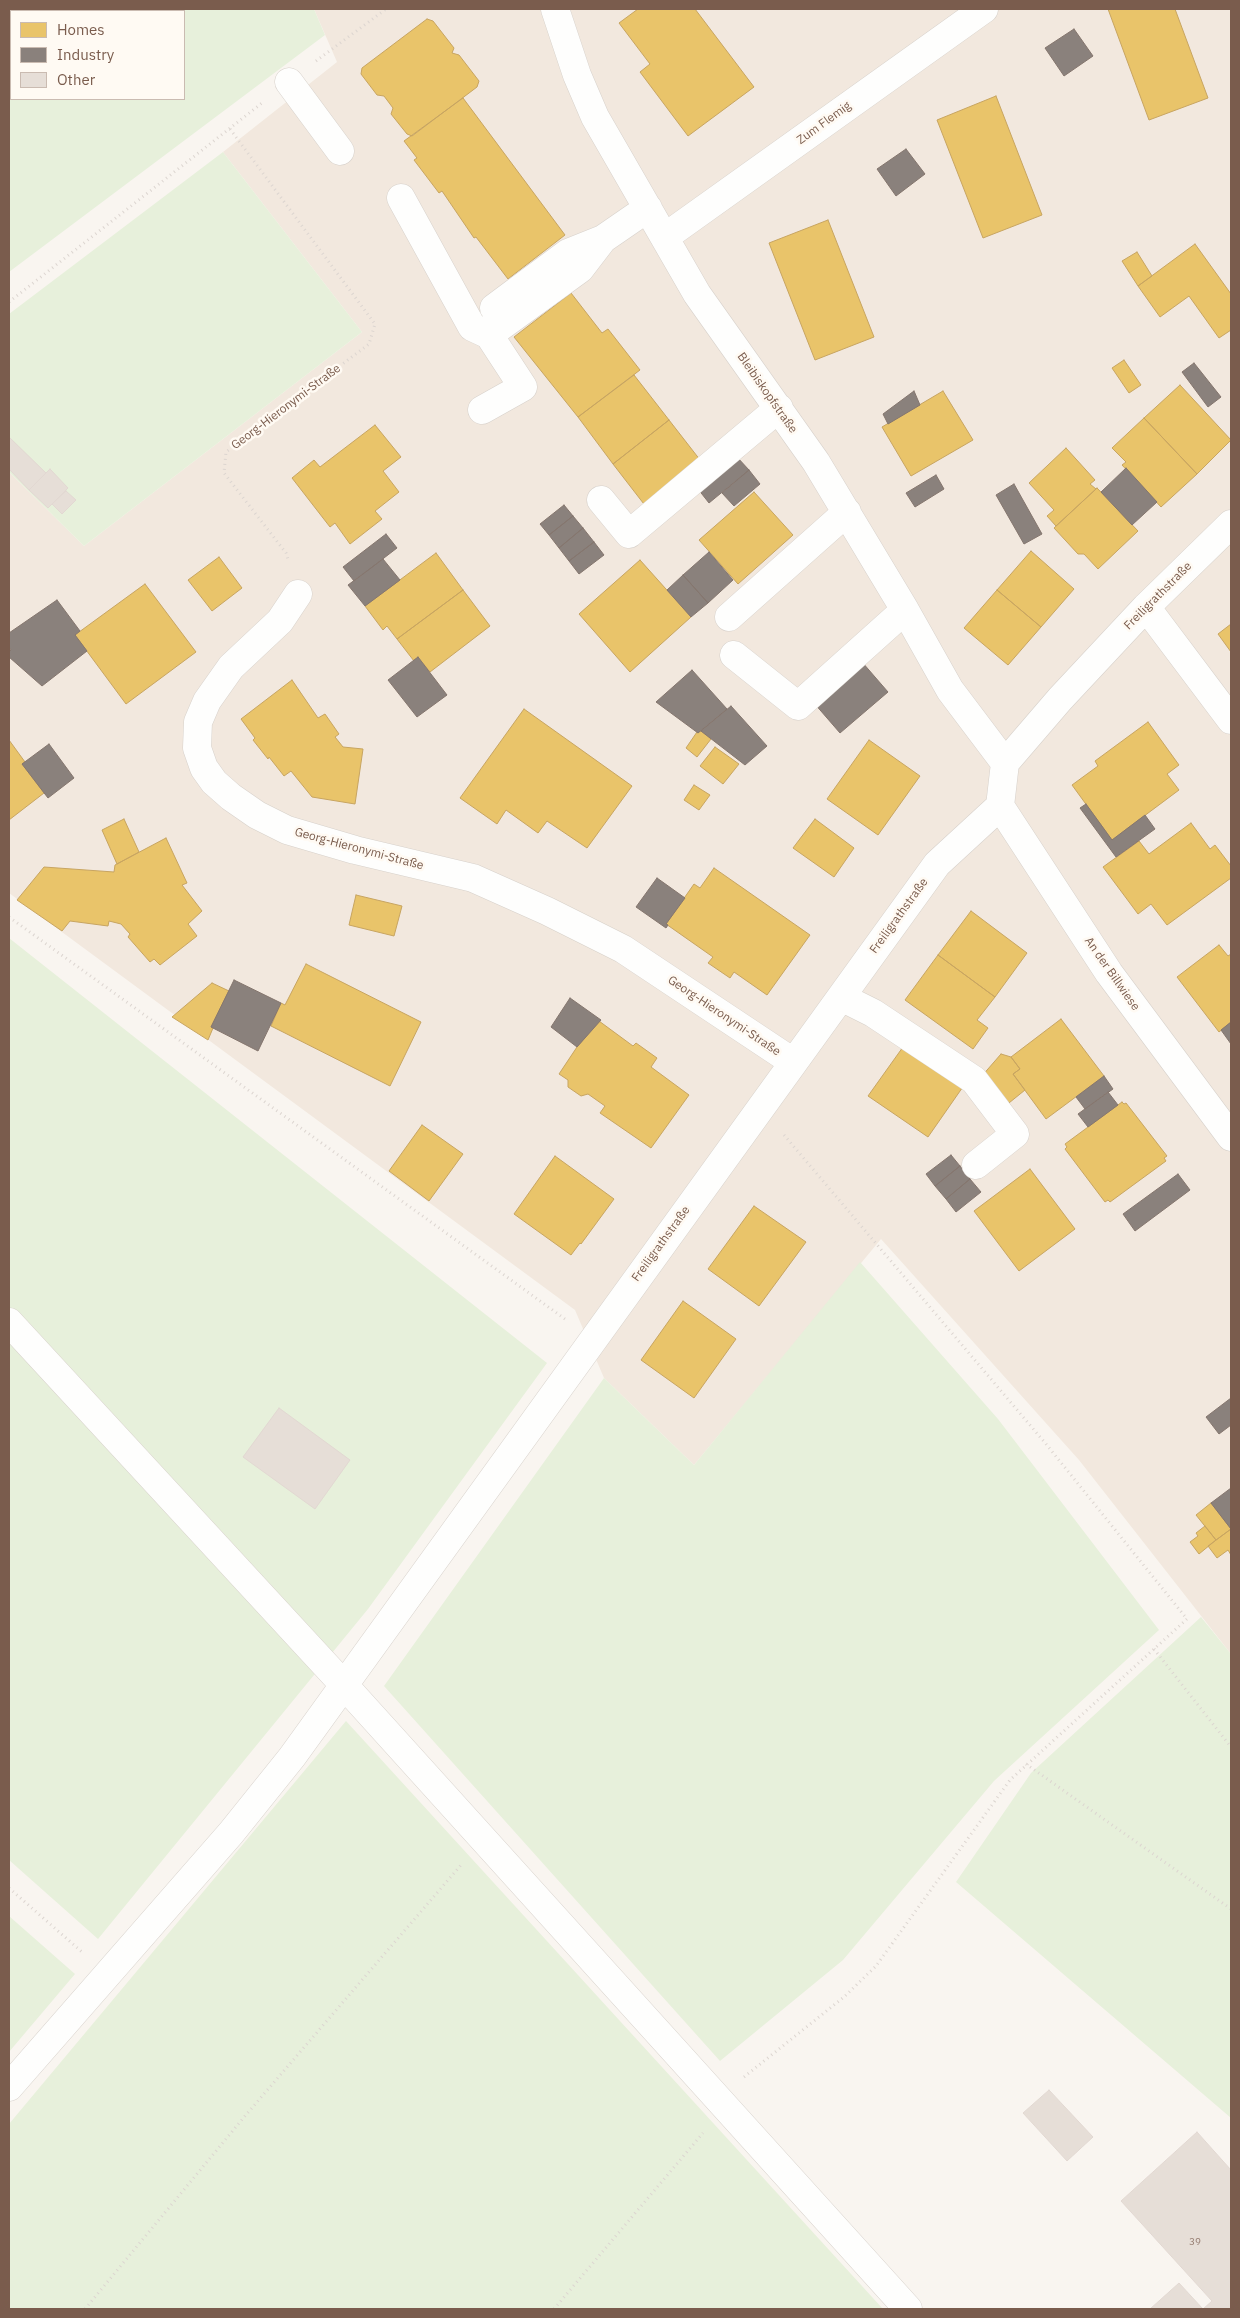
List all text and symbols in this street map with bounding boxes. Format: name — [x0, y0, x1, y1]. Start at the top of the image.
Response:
legend — [10, 10, 185, 100]
text: Homes — [57, 20, 105, 39]
text: Industry — [57, 45, 114, 64]
text: Other — [57, 70, 95, 89]
street label: Zum Flemig — [794, 99, 854, 147]
street label: Bleibiskopfstraße — [734, 350, 800, 436]
street label: Georg-Hieronymi-Straße — [229, 361, 343, 453]
street label: Freiligrathstraße — [1121, 559, 1195, 633]
street label: Georg-Hieronymi-Straße — [293, 825, 425, 873]
street label: Freiligrathstraße — [867, 875, 931, 957]
street label: An der Billwiese — [1081, 934, 1143, 1014]
street label: Georg-Hieronymi-Straße — [665, 973, 783, 1059]
street label: Freiligrathstraße — [629, 1203, 693, 1285]
house number: 39 — [1189, 2236, 1201, 2248]

